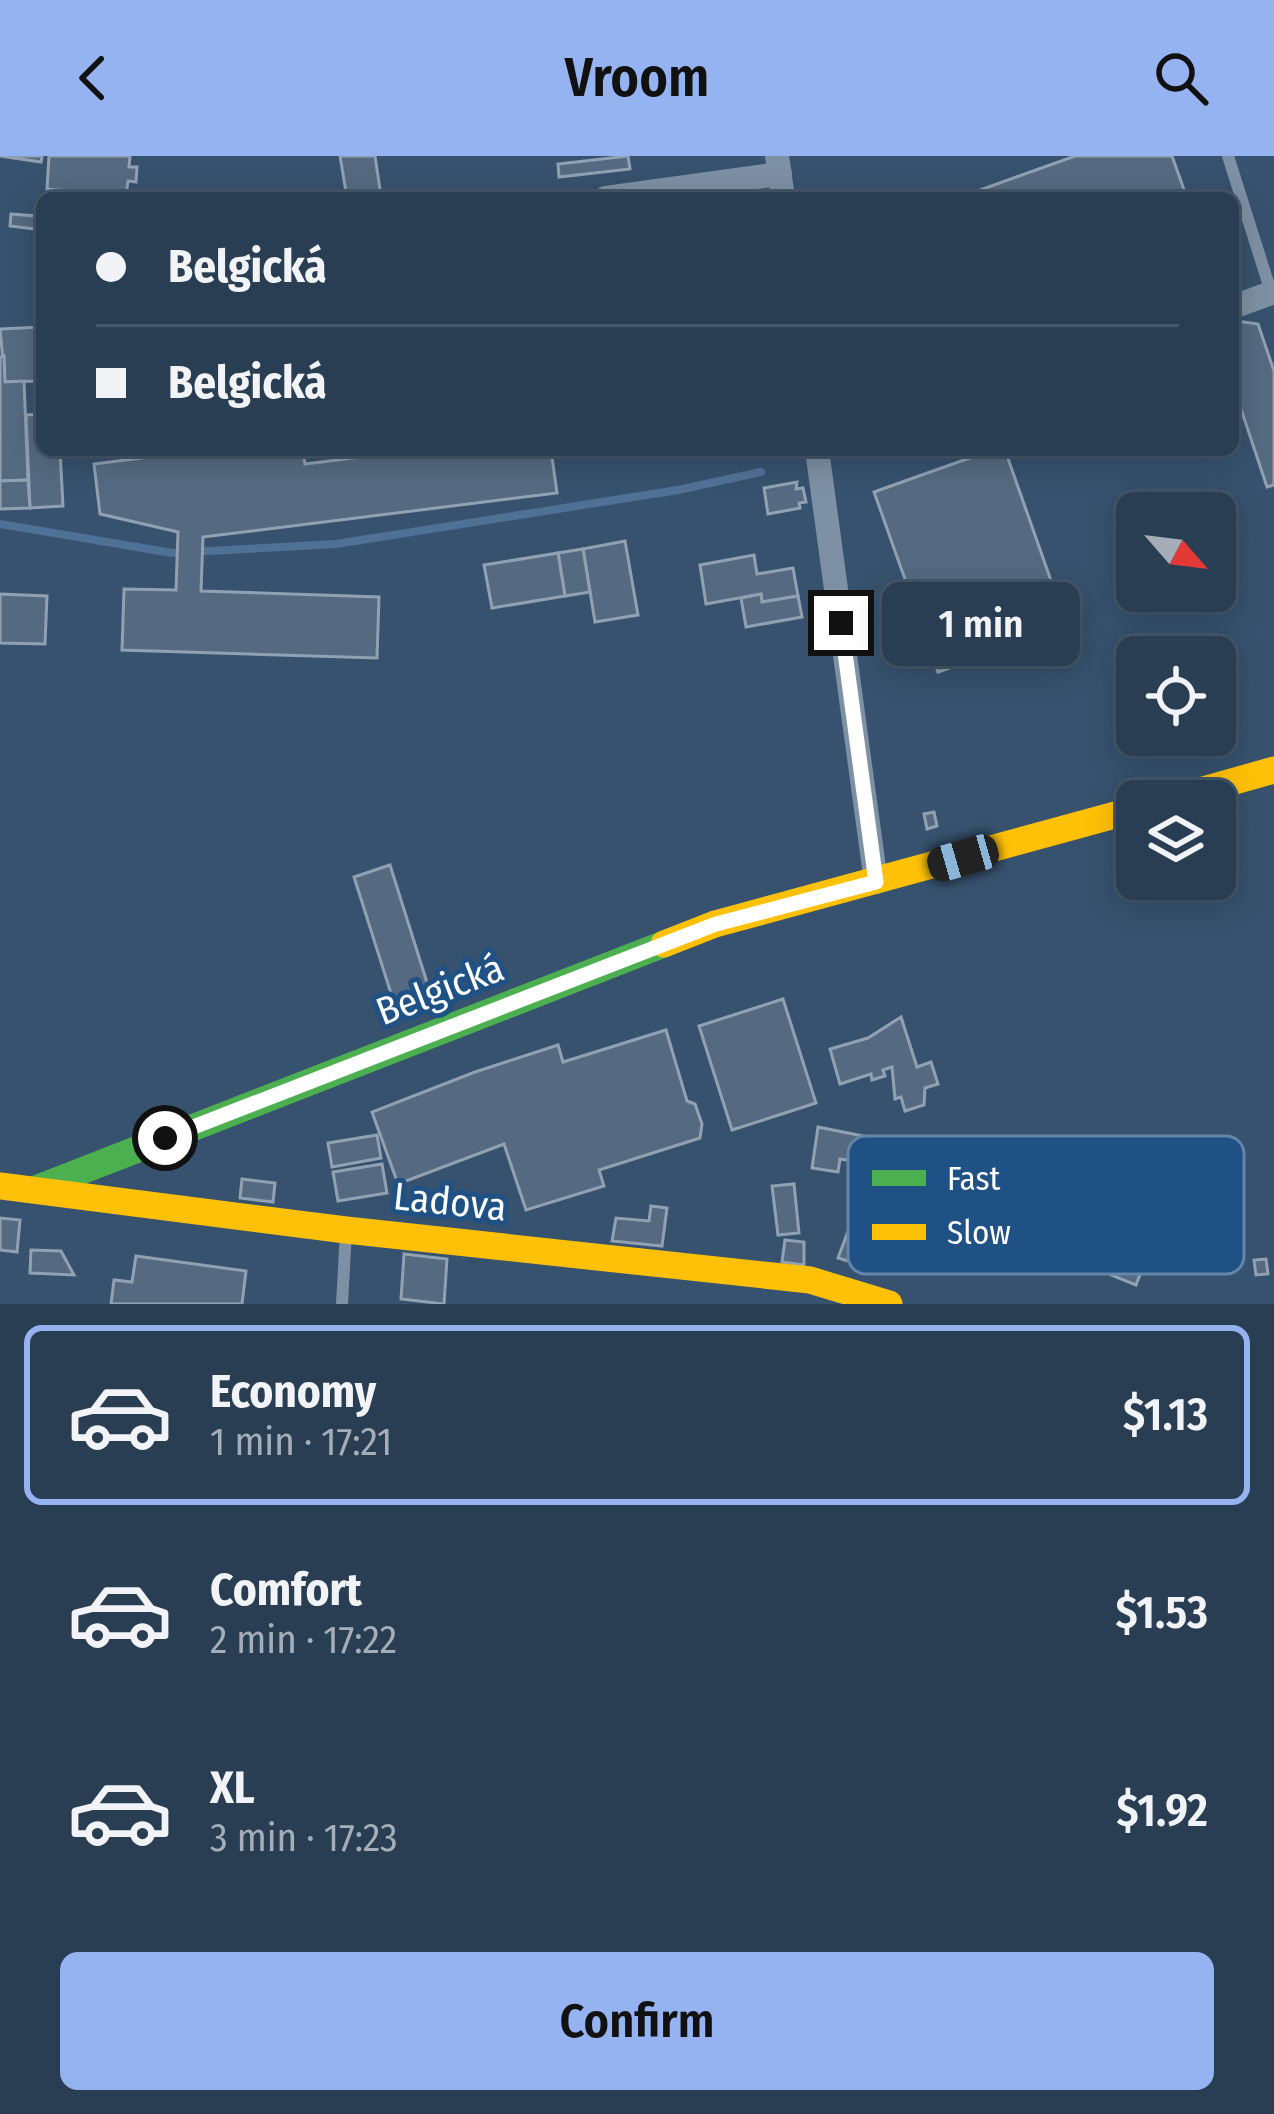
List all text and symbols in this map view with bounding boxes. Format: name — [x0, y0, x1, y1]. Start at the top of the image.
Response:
icon: back — [60, 45, 126, 111]
icon: search — [1148, 45, 1214, 111]
text: Vroom — [565, 46, 709, 110]
text: Belgická — [168, 240, 327, 294]
text: Belgická — [168, 356, 327, 410]
north arrow — [1116, 492, 1236, 612]
map controls — [1116, 492, 1236, 900]
callout: 1 min — [883, 581, 1081, 665]
route end — [814, 596, 868, 650]
text: 1 min — [939, 601, 1023, 647]
button: locate — [1116, 636, 1236, 756]
button: layers — [1116, 780, 1236, 900]
car — [923, 831, 1003, 885]
street label: Belgická — [370, 945, 510, 1035]
route start — [138, 1111, 192, 1165]
legend — [848, 1136, 1244, 1274]
text: Fast — [947, 1159, 1001, 1199]
street label: Ladova — [391, 1173, 509, 1231]
text: Slow — [947, 1213, 1011, 1253]
icon: car — [66, 1361, 174, 1469]
text: Economy — [210, 1365, 376, 1419]
text: $1.13 — [1123, 1388, 1208, 1442]
text: 1 min · 17:21 — [210, 1419, 392, 1465]
icon: car — [66, 1559, 174, 1667]
text: Comfort — [210, 1563, 362, 1617]
text: $1.53 — [1115, 1586, 1208, 1640]
text: 2 min · 17:22 — [210, 1617, 397, 1663]
icon: car — [66, 1757, 174, 1865]
text: XL — [210, 1761, 255, 1815]
text: $1.92 — [1117, 1784, 1208, 1838]
text: 3 min · 17:23 — [210, 1815, 398, 1861]
button: Confirm — [60, 1952, 1214, 2090]

